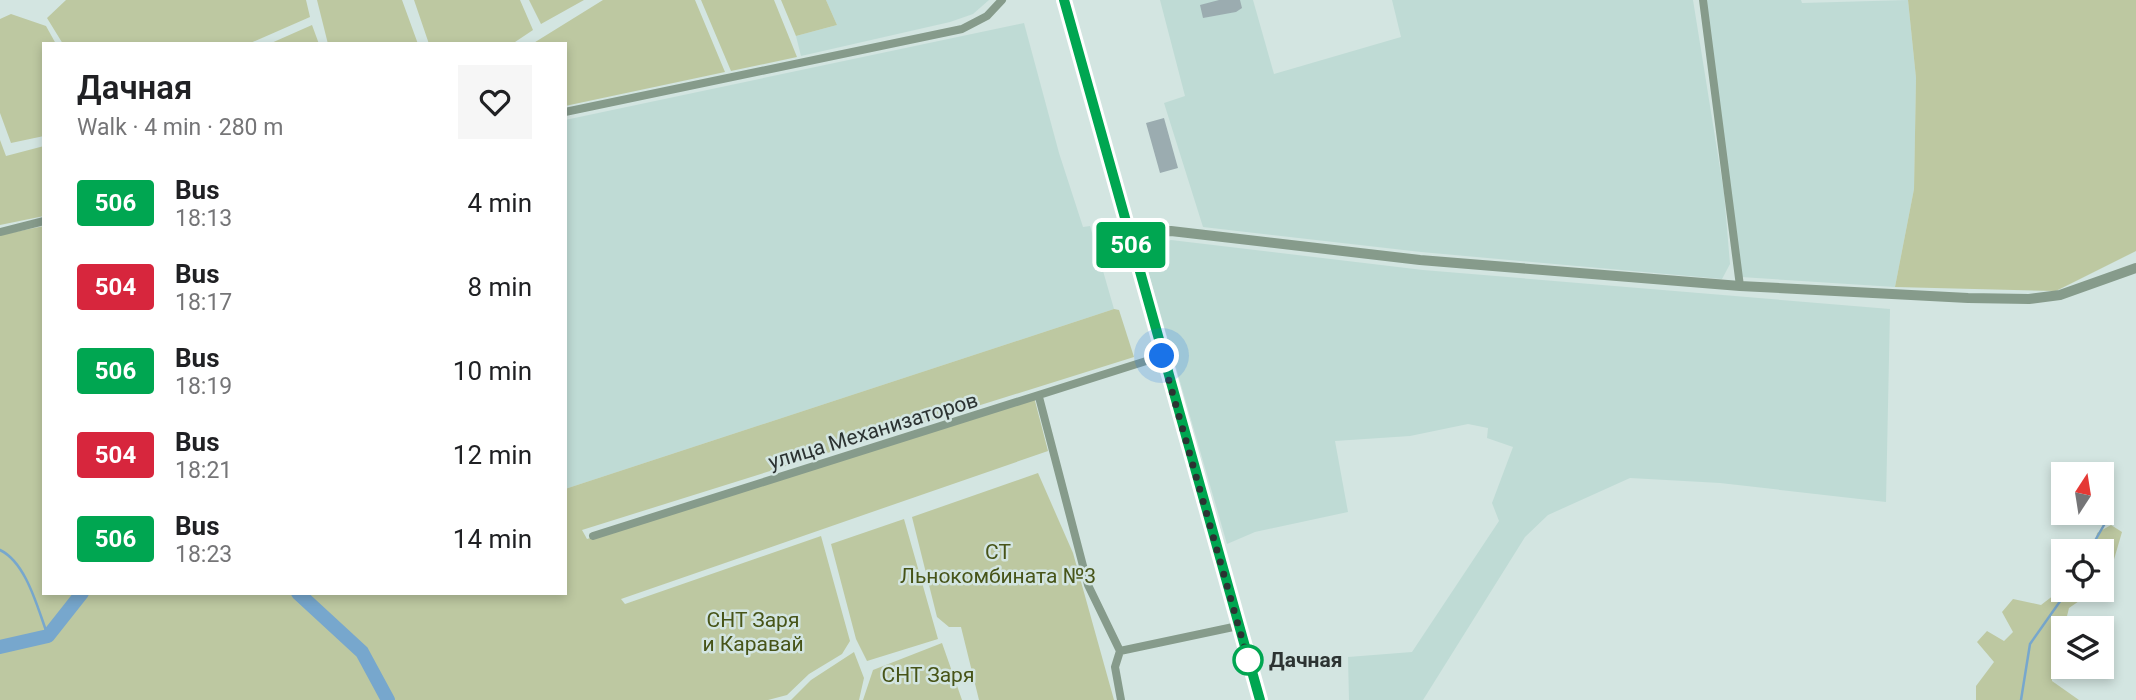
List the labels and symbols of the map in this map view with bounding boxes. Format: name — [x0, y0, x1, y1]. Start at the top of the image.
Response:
line badge: 506 — [1091, 222, 1171, 268]
your location — [1144, 338, 1179, 373]
street label: улица Механизаторов — [765, 388, 981, 474]
north arrow — [2051, 462, 2114, 525]
park label: СТ Льнокомбината №3 — [900, 540, 1096, 588]
park label: СНТ Заря и Каравай — [702, 608, 804, 656]
marker: Дачная — [1233, 645, 1263, 675]
place label: Дачная — [1269, 648, 1342, 672]
park label: СНТ Заря — [882, 663, 974, 687]

